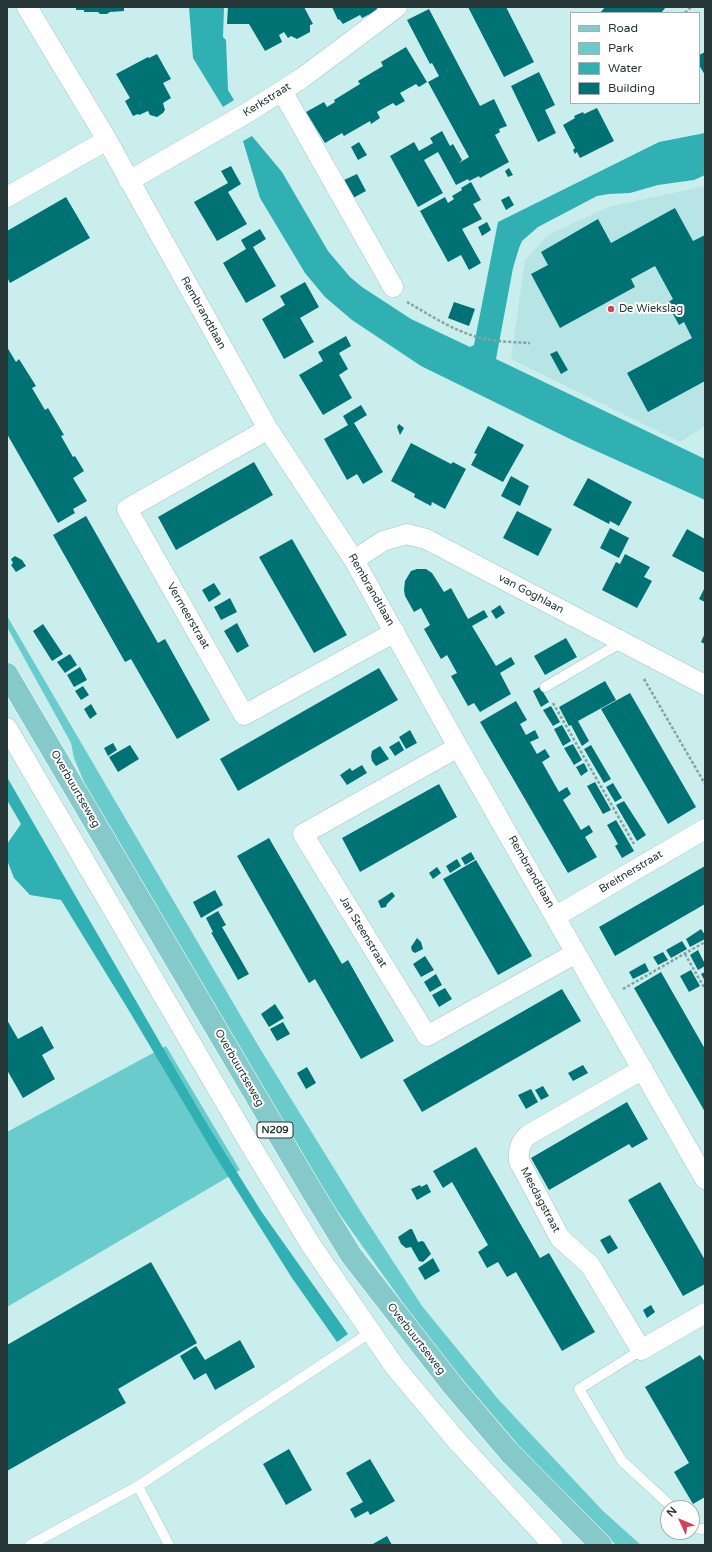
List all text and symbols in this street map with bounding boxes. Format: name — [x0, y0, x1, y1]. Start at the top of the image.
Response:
legend — [570, 12, 700, 104]
text: Road — [608, 21, 638, 35]
text: Park — [608, 41, 634, 55]
text: Water — [608, 61, 642, 75]
street label: Kerkstraat — [241, 80, 293, 120]
text: Building — [608, 81, 655, 95]
street label: Rembrandtlaan — [178, 274, 228, 352]
place label: De Wiekslag — [619, 302, 683, 316]
marker: De Wiekslag — [606, 304, 616, 314]
street label: Rembrandtlaan — [345, 552, 397, 628]
street label: van Goghlaan — [496, 571, 566, 617]
street label: Vermeerstraat — [164, 581, 212, 651]
street label: Overbuurtseweg — [48, 748, 102, 830]
street label: Rembrandtlaan — [505, 834, 557, 910]
street label: Breitnerstraat — [597, 848, 665, 896]
street label: Jan Steenstraat — [337, 894, 389, 970]
street label: Overbuurtseweg — [212, 1027, 266, 1109]
road number: N209 — [257, 1122, 293, 1138]
street label: Mesdagstraat — [517, 1165, 563, 1235]
street label: Overbuurtseweg — [384, 1301, 448, 1377]
north arrow — [660, 1500, 700, 1540]
text: N — [664, 1504, 679, 1520]

